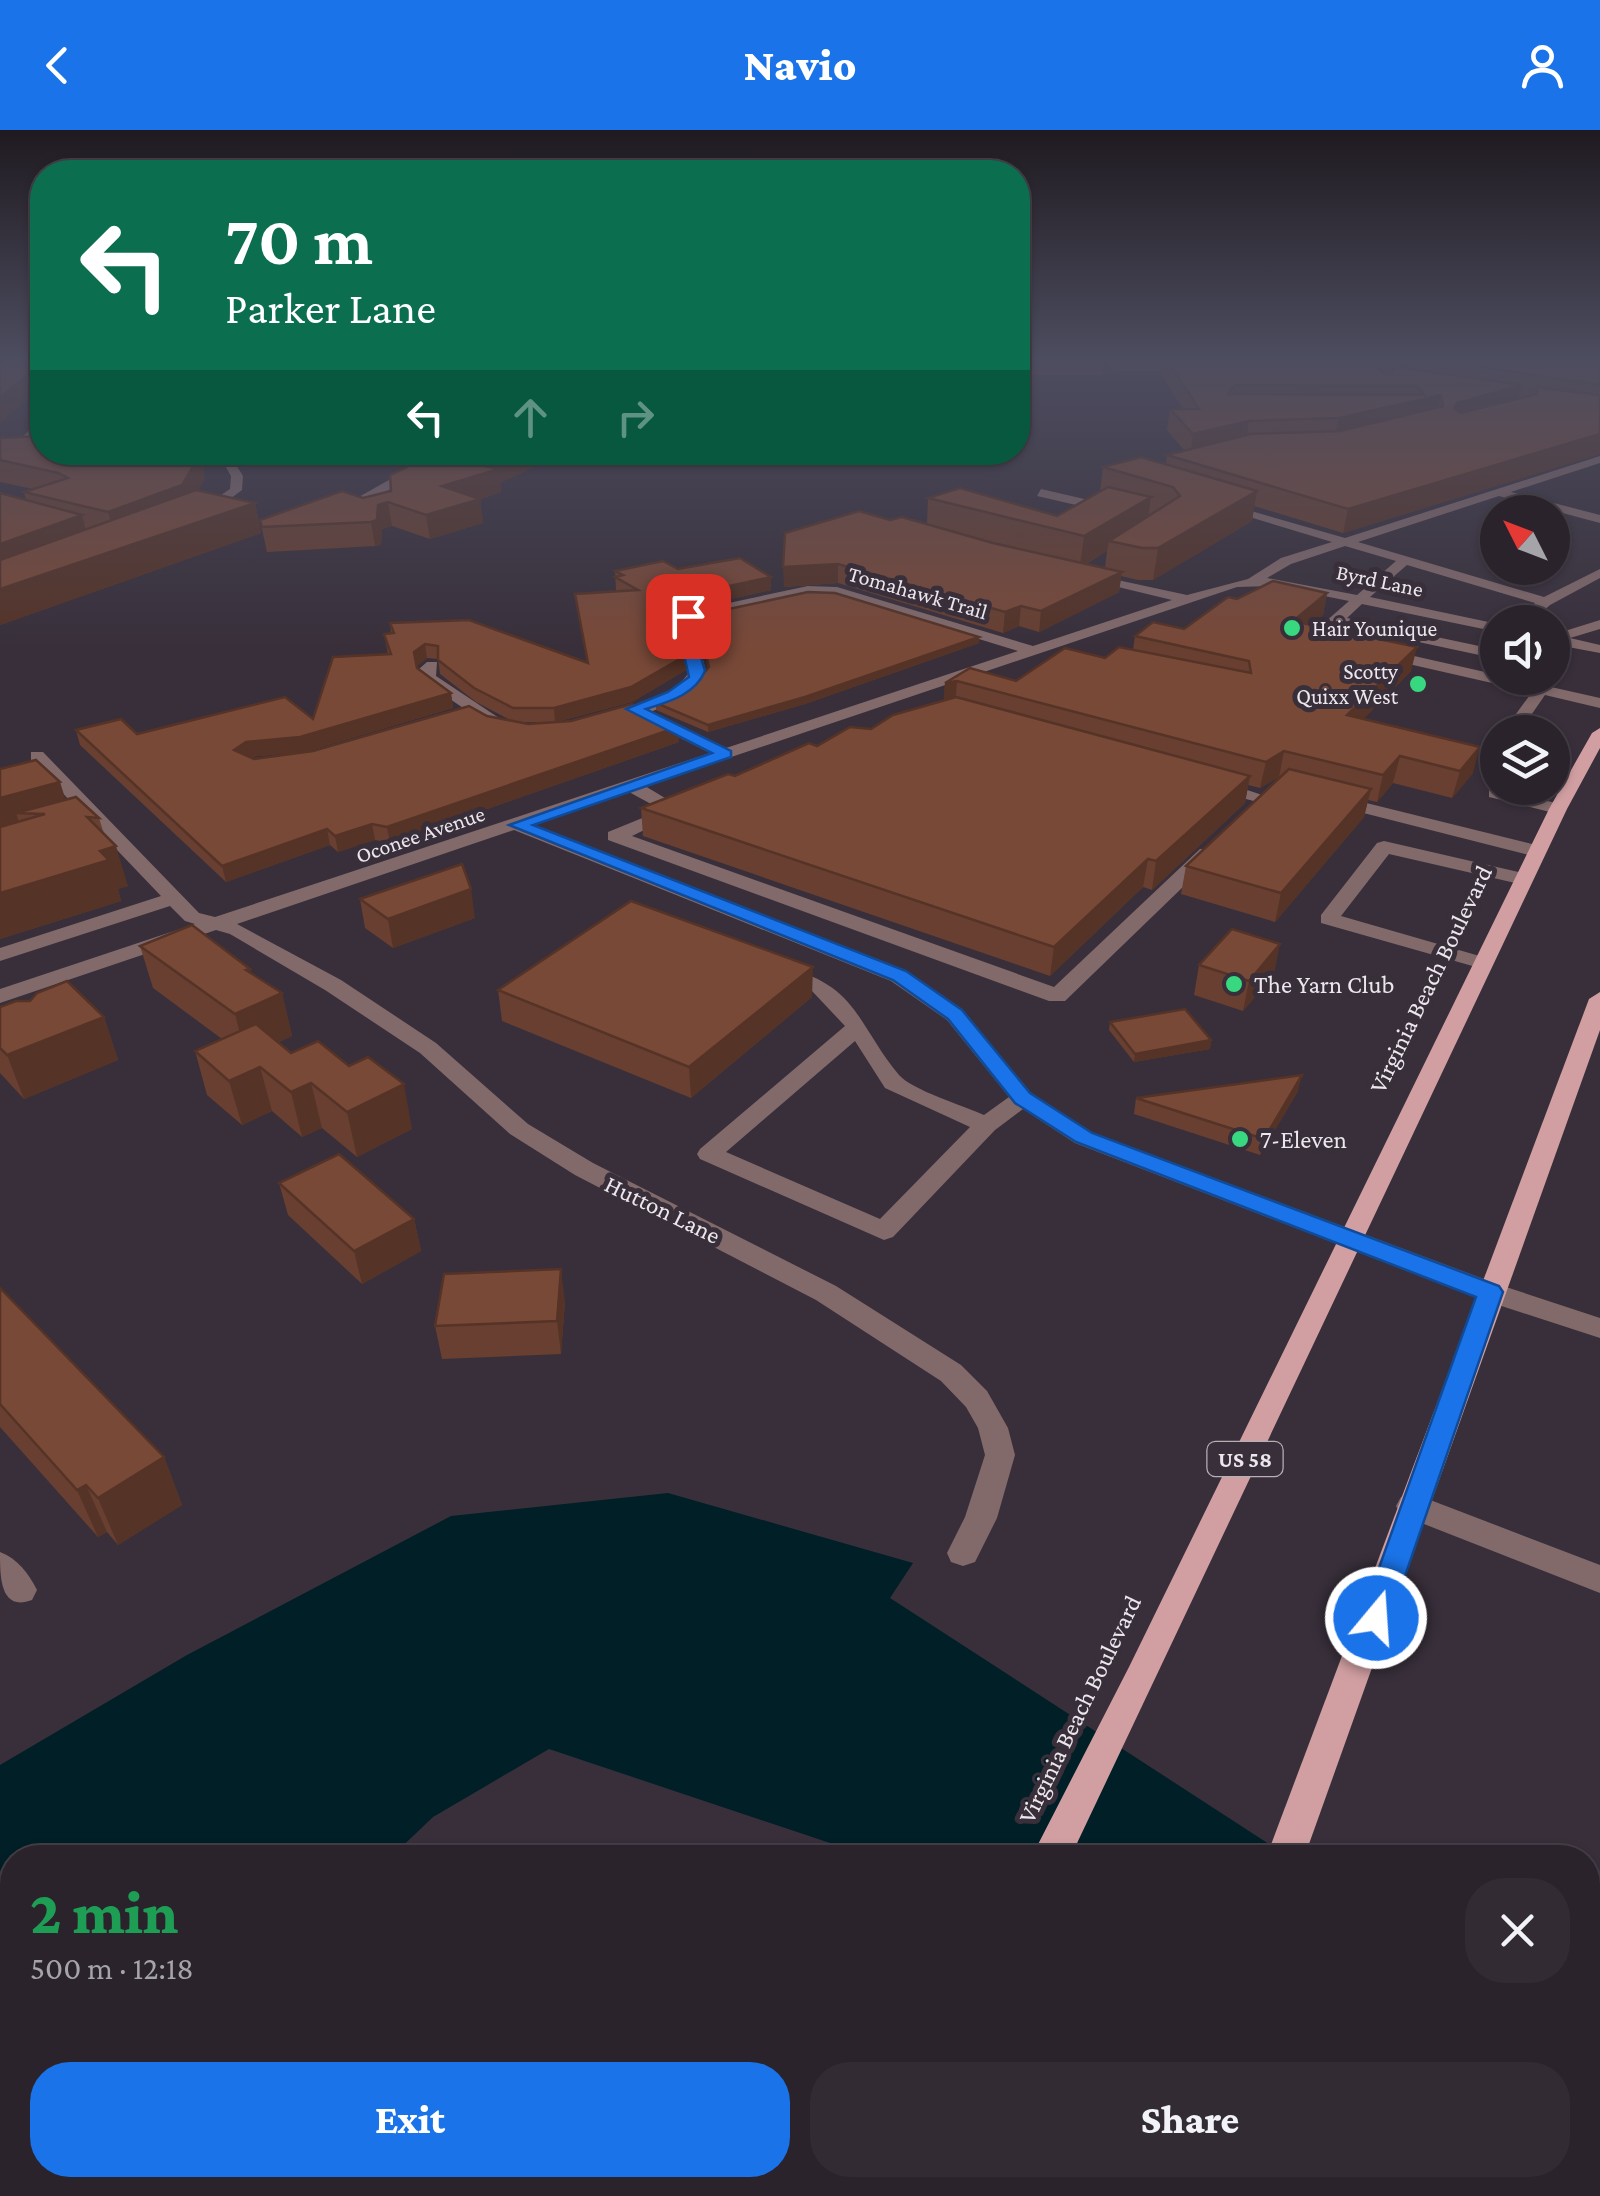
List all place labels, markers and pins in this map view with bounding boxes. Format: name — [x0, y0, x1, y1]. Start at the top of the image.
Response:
pin — [646, 574, 731, 659]
place label: Hair Younique — [1312, 616, 1437, 641]
marker: Hair Younique — [1281, 617, 1303, 639]
place label: Scotty Quixx West — [1296, 659, 1399, 709]
marker: Scotty Quixx West — [1407, 673, 1429, 695]
place label: The Yarn Club — [1254, 971, 1394, 998]
marker: The Yarn Club — [1223, 973, 1245, 995]
place label: 7-Eleven — [1260, 1126, 1347, 1153]
marker: 7-Eleven — [1229, 1128, 1251, 1150]

